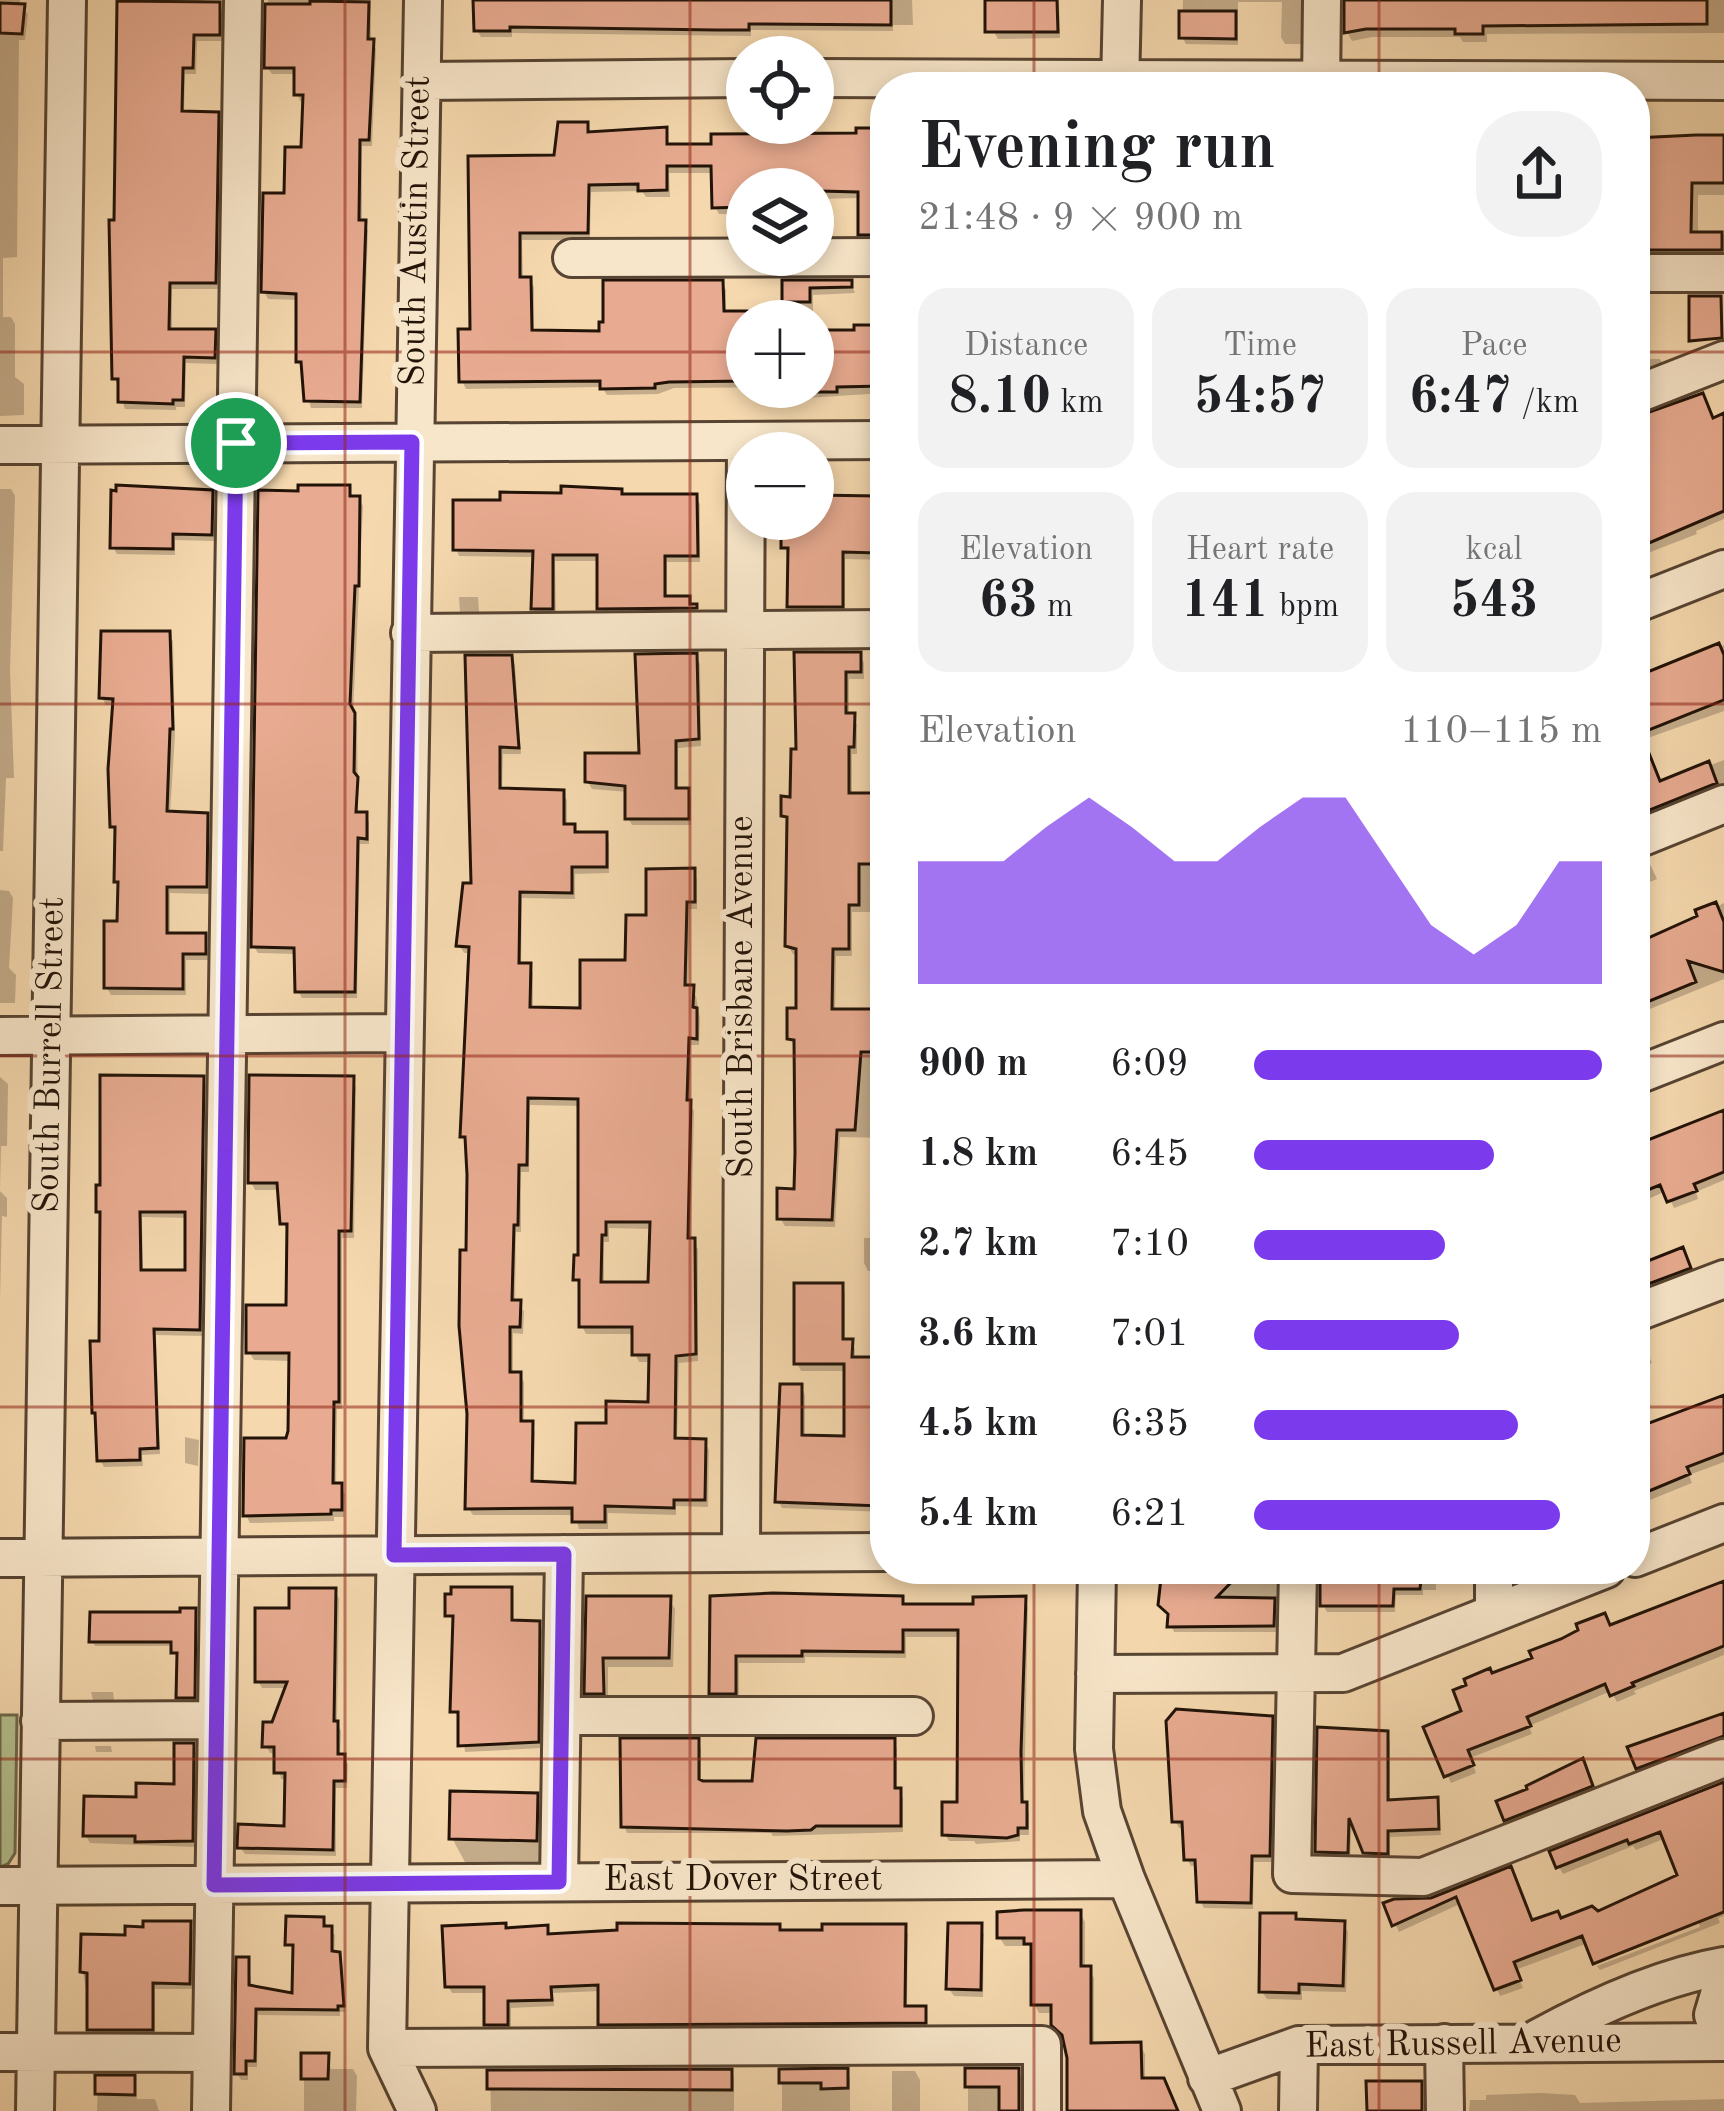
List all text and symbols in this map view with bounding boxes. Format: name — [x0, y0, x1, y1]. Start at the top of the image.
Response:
map controls — [726, 36, 834, 540]
button: locate — [726, 36, 834, 144]
street label: South Austin Street — [396, 75, 438, 387]
button: share — [1476, 111, 1602, 237]
text: Evening run — [918, 117, 1276, 183]
button: layers — [726, 168, 834, 276]
text: 21:48 · 9 × 900 m — [918, 199, 1243, 238]
button: + — [726, 300, 834, 408]
text: Distance — [964, 330, 1088, 363]
text: Time — [1223, 330, 1297, 363]
text: Pace — [1461, 330, 1527, 363]
text: 8.10 — [948, 373, 1051, 424]
text: 54:57 — [1194, 373, 1326, 424]
text: 6:47 — [1409, 373, 1512, 424]
text: km — [1051, 387, 1104, 420]
text: /km — [1512, 387, 1579, 420]
pin — [185, 392, 287, 494]
icon: arrive — [203, 410, 269, 476]
button: − — [726, 432, 834, 540]
text: Elevation — [959, 534, 1093, 567]
text: Heart rate — [1186, 534, 1334, 567]
text: kcal — [1466, 534, 1522, 567]
text: 63 — [979, 577, 1038, 628]
text: 141 — [1181, 577, 1270, 628]
text: 543 — [1450, 577, 1538, 628]
text: m — [1038, 591, 1073, 624]
text: bpm — [1270, 591, 1339, 624]
text: Elevation — [918, 712, 1077, 751]
text: 110–115 m — [1400, 712, 1602, 751]
street label: South Brisbane Avenue — [725, 815, 761, 1179]
street label: South Burrell Street — [30, 896, 72, 1214]
text: 900 m — [918, 1045, 1028, 1084]
text: 6:09 — [1110, 1045, 1189, 1084]
text: 1.8 km — [918, 1135, 1038, 1174]
text: 6:45 — [1110, 1135, 1189, 1174]
text: 2.7 km — [918, 1225, 1038, 1264]
text: 7:10 — [1110, 1225, 1189, 1264]
text: 3.6 km — [918, 1315, 1038, 1354]
text: 7:01 — [1110, 1315, 1189, 1354]
text: 4.5 km — [918, 1405, 1038, 1444]
text: 6:35 — [1110, 1405, 1189, 1444]
text: 5.4 km — [918, 1495, 1038, 1534]
text: 6:21 — [1110, 1495, 1189, 1534]
street label: East Dover Street — [603, 1863, 883, 1899]
street label: East Russell Avenue — [1304, 2024, 1622, 2066]

